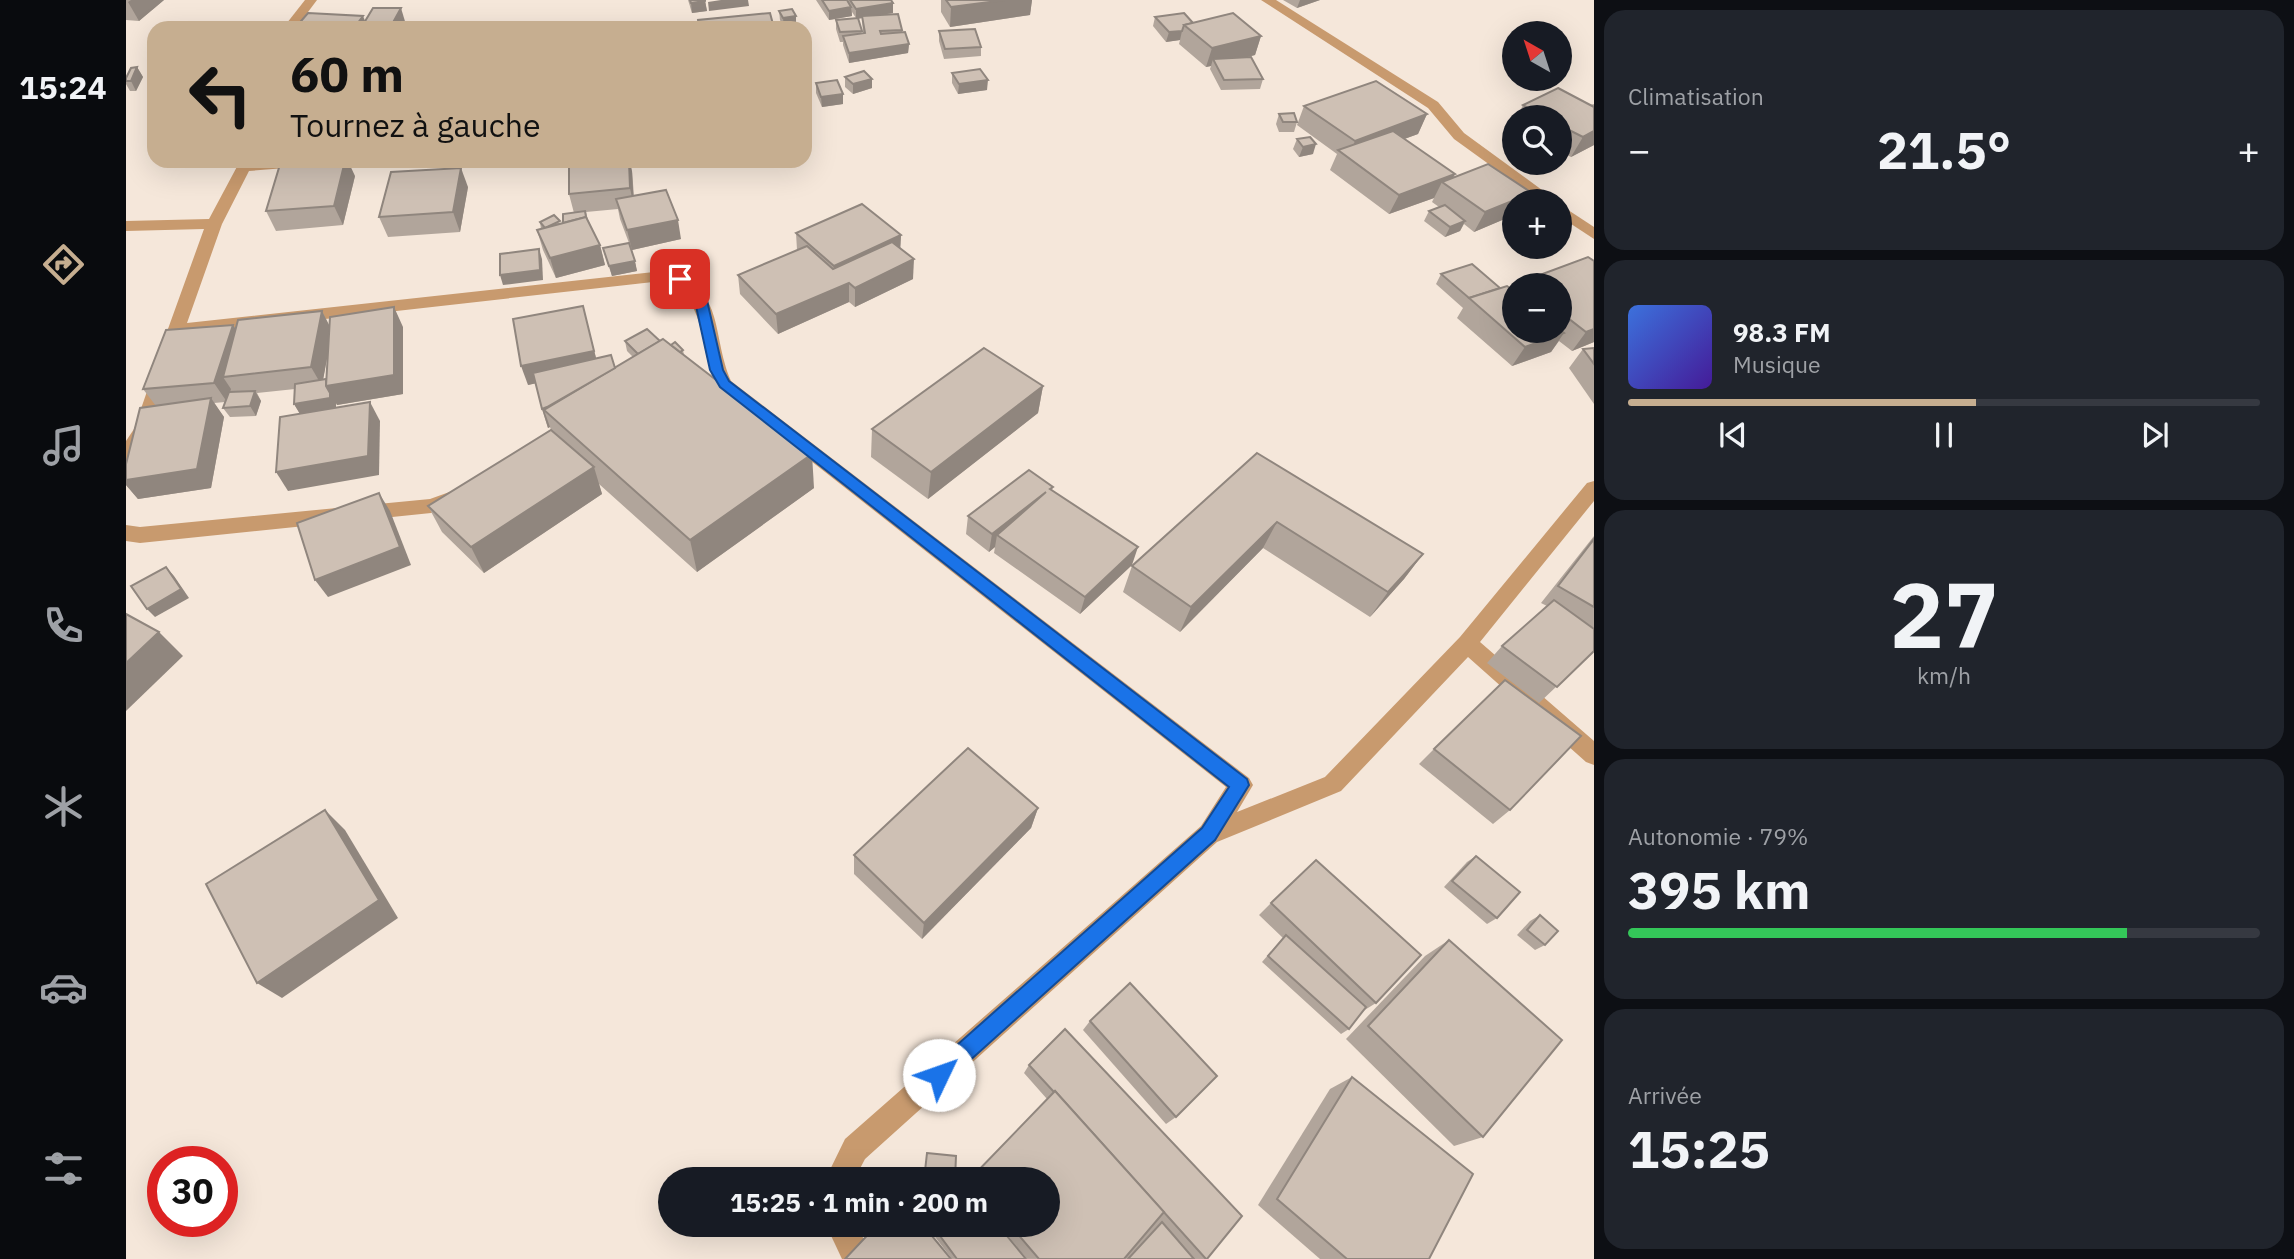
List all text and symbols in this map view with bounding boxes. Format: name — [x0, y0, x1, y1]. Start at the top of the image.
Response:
north arrow — [1502, 21, 1572, 91]
map controls — [1502, 21, 1572, 343]
text: 60 m — [290, 42, 404, 105]
icon: left — [175, 49, 266, 140]
text: 15:24 — [19, 66, 107, 108]
text: Climatisation — [1628, 81, 1764, 111]
text: Tournez à gauche — [290, 104, 541, 146]
button: search — [1502, 105, 1572, 175]
text: 21.5° — [1877, 116, 2011, 183]
text: − — [1628, 125, 1651, 174]
text: + — [2237, 125, 2260, 174]
button: + — [1502, 189, 1572, 259]
icon: directions — [39, 240, 88, 289]
pin — [650, 249, 710, 309]
icon: arrive — [661, 260, 699, 298]
button: − — [1502, 273, 1572, 343]
text: 98.3 FM — [1733, 315, 1831, 349]
text: Musique — [1733, 349, 1821, 379]
icon: previous — [1714, 416, 1752, 454]
icon: pause — [1925, 416, 1963, 454]
icon: next — [2136, 416, 2174, 454]
icon: music — [39, 421, 88, 470]
text: 27 — [1889, 555, 1999, 673]
icon: phone — [39, 601, 88, 650]
text: km/h — [1917, 660, 1971, 690]
icon: climate — [39, 782, 88, 831]
text: Autonomie · 79% — [1628, 821, 1808, 851]
text: 395 km — [1628, 856, 1810, 923]
icon: car — [39, 963, 88, 1012]
position arrow — [902, 1038, 976, 1112]
text: Arrivée — [1628, 1080, 1702, 1110]
text: 15:25 — [1628, 1115, 1770, 1182]
icon: filters — [39, 1144, 88, 1193]
speed limit sign: 30 — [147, 1146, 238, 1237]
text: 15:25 · 1 min · 200 m — [730, 1185, 988, 1219]

